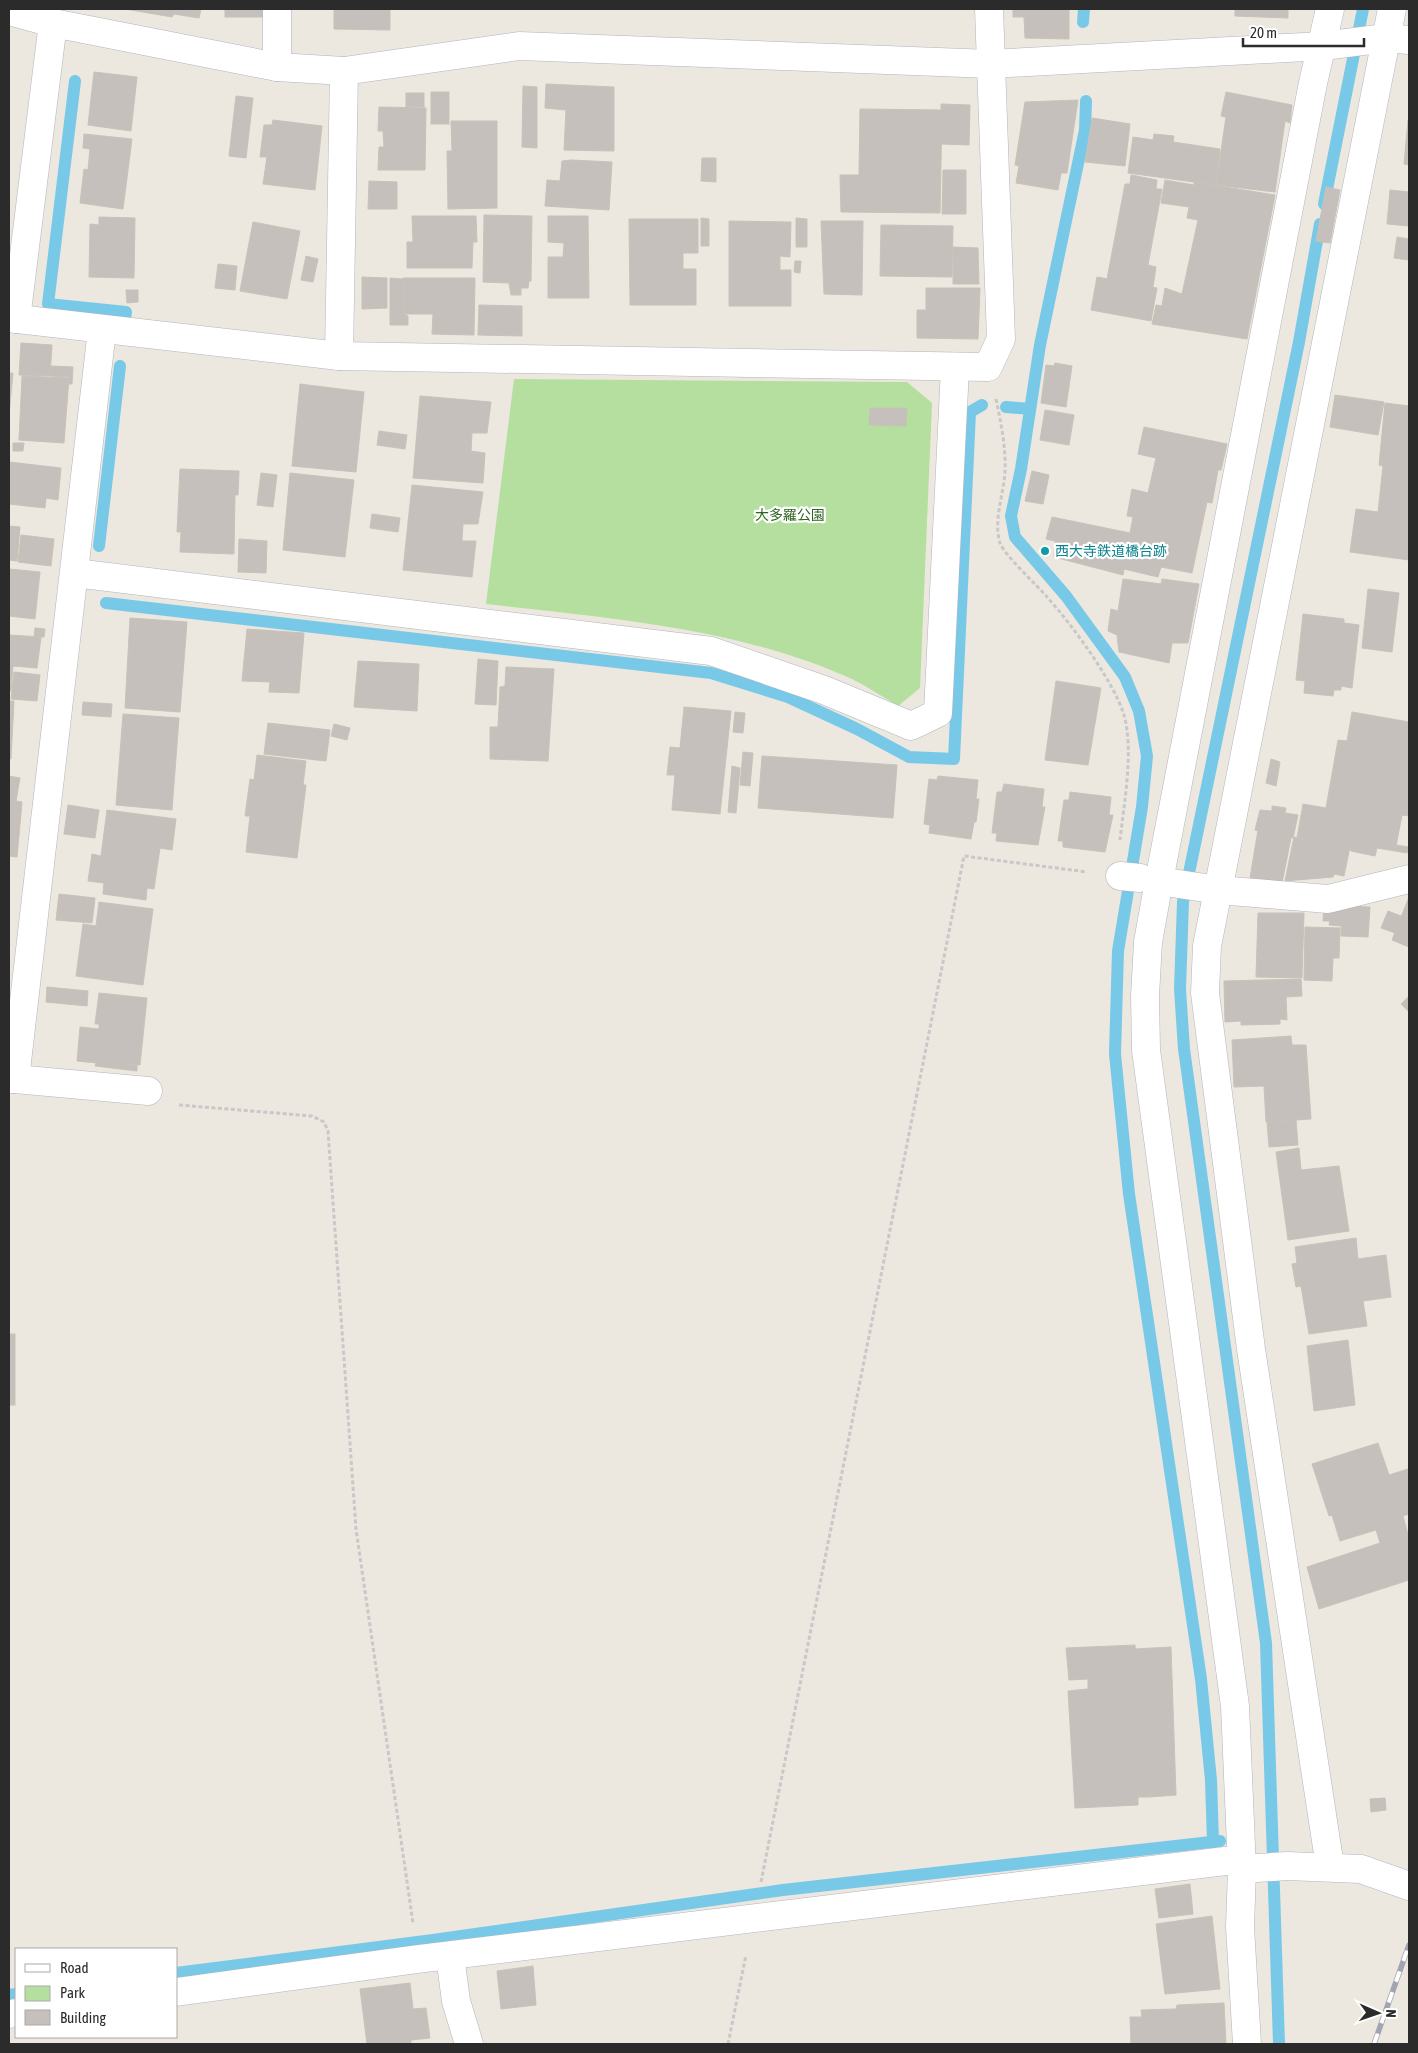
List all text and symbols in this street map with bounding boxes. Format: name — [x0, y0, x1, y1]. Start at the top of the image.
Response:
scale bar — [1243, 15, 1364, 47]
text: 20 m — [1250, 24, 1277, 41]
park label: 大多羅公園 — [755, 507, 825, 523]
place label: 西大寺鉄道橋台跡 — [1055, 543, 1167, 559]
marker: 西大寺鉄道橋台跡 — [1039, 545, 1051, 557]
legend — [15, 1948, 178, 2038]
text: Road — [60, 1959, 89, 1976]
text: Park — [60, 1984, 85, 2001]
north arrow — [1353, 1988, 1403, 2038]
text: Building — [60, 2009, 106, 2026]
text: N — [1383, 2009, 1399, 2018]

